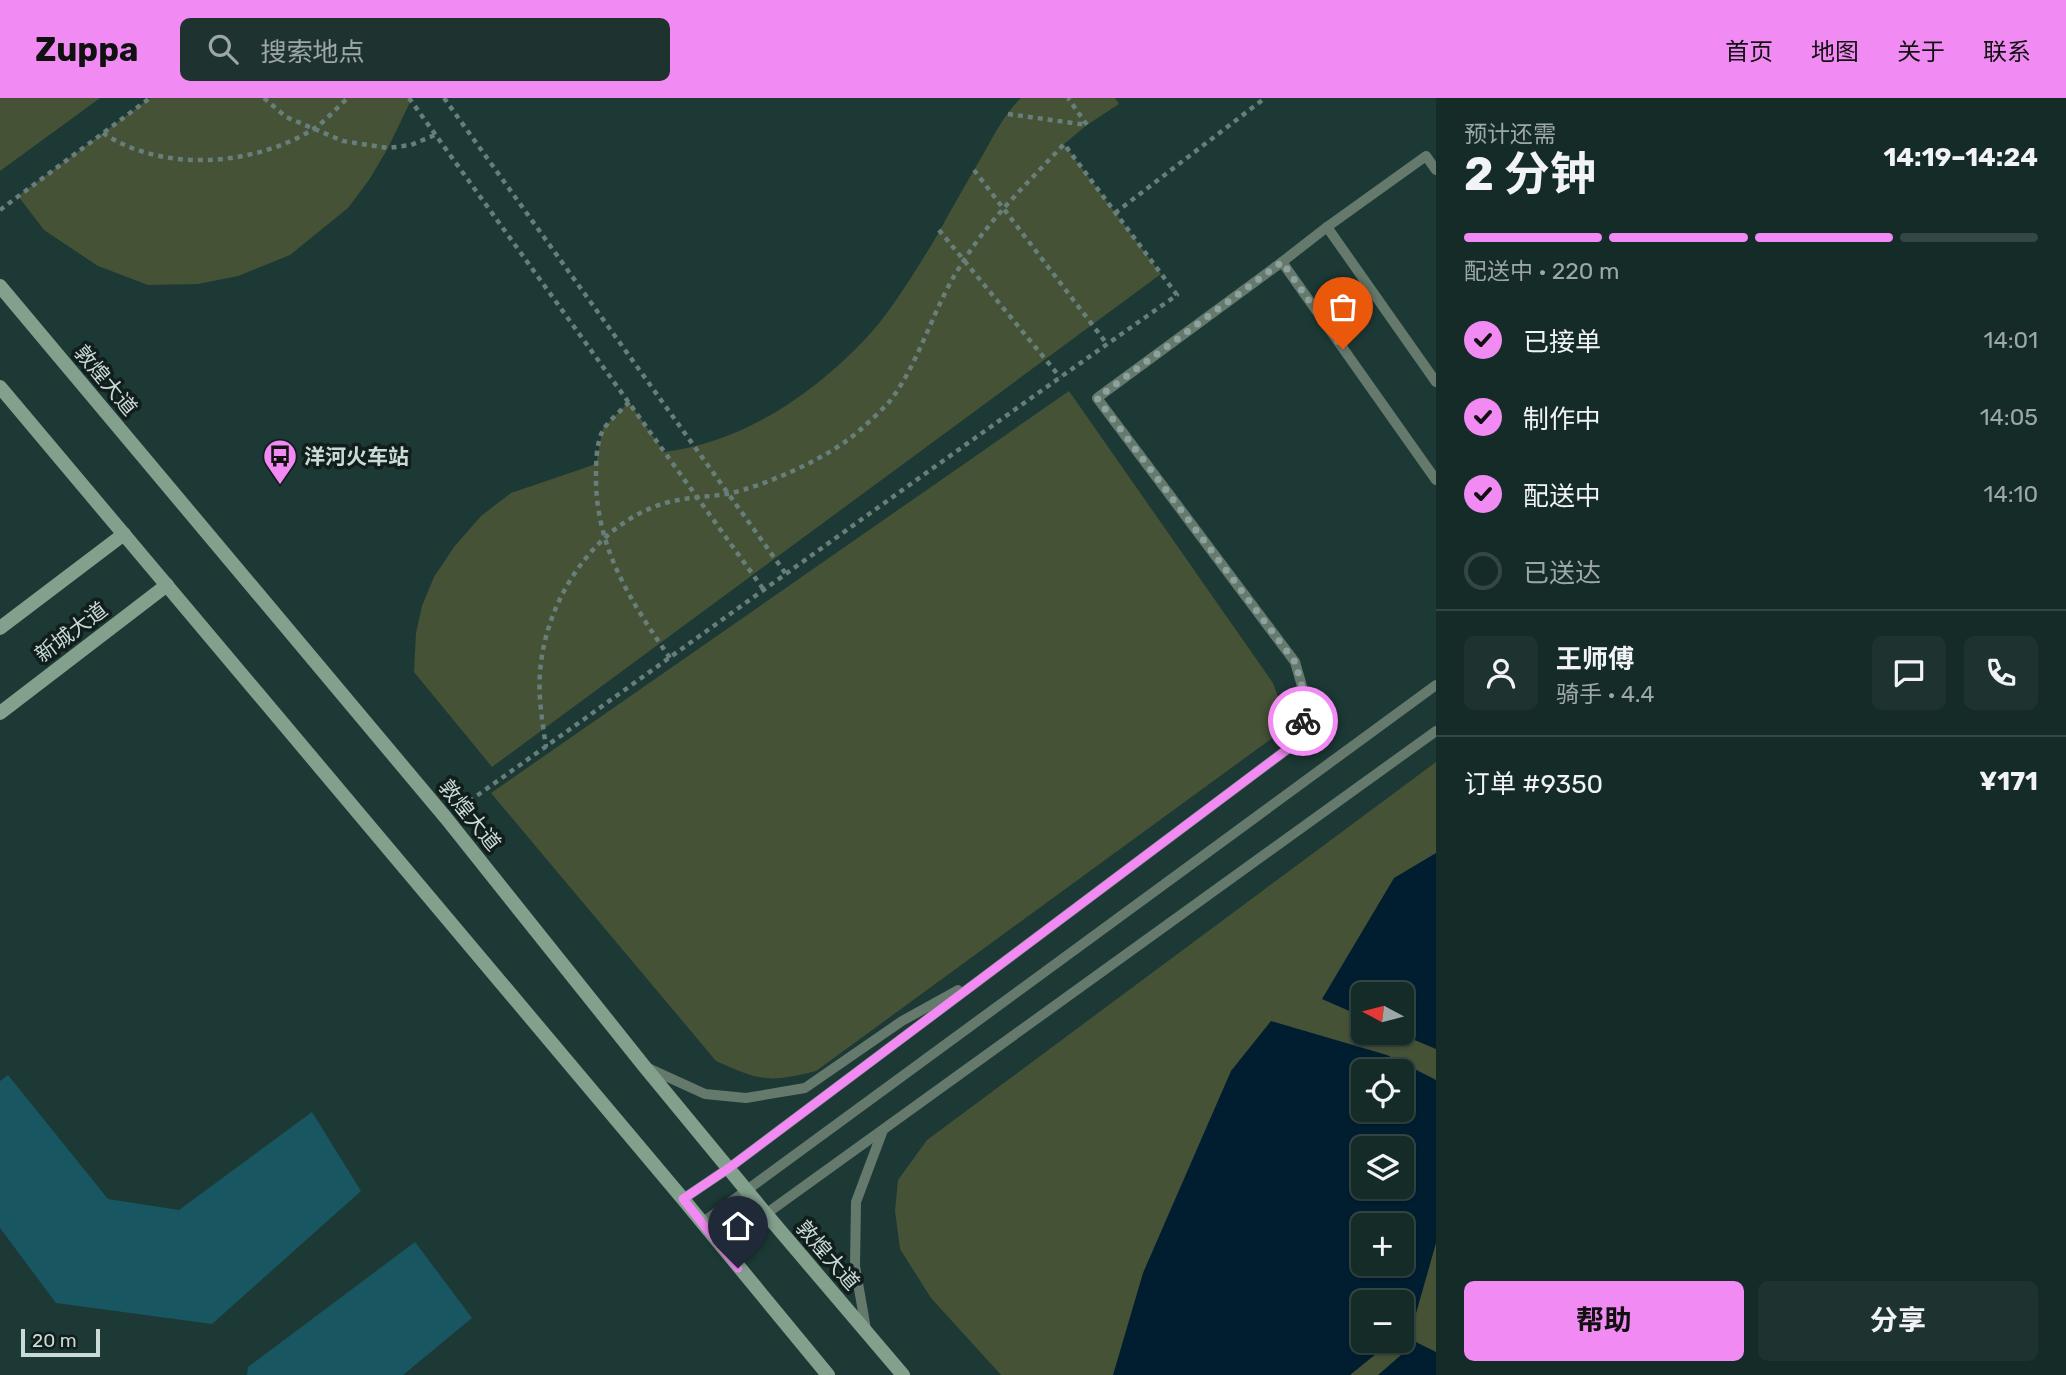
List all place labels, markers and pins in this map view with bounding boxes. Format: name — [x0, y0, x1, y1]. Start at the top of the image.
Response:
pin — [1313, 277, 1373, 349]
bus stop icon: 洋河火车站 — [261, 437, 299, 486]
place label: 洋河火车站 — [304, 444, 409, 469]
pin — [708, 1196, 768, 1268]

